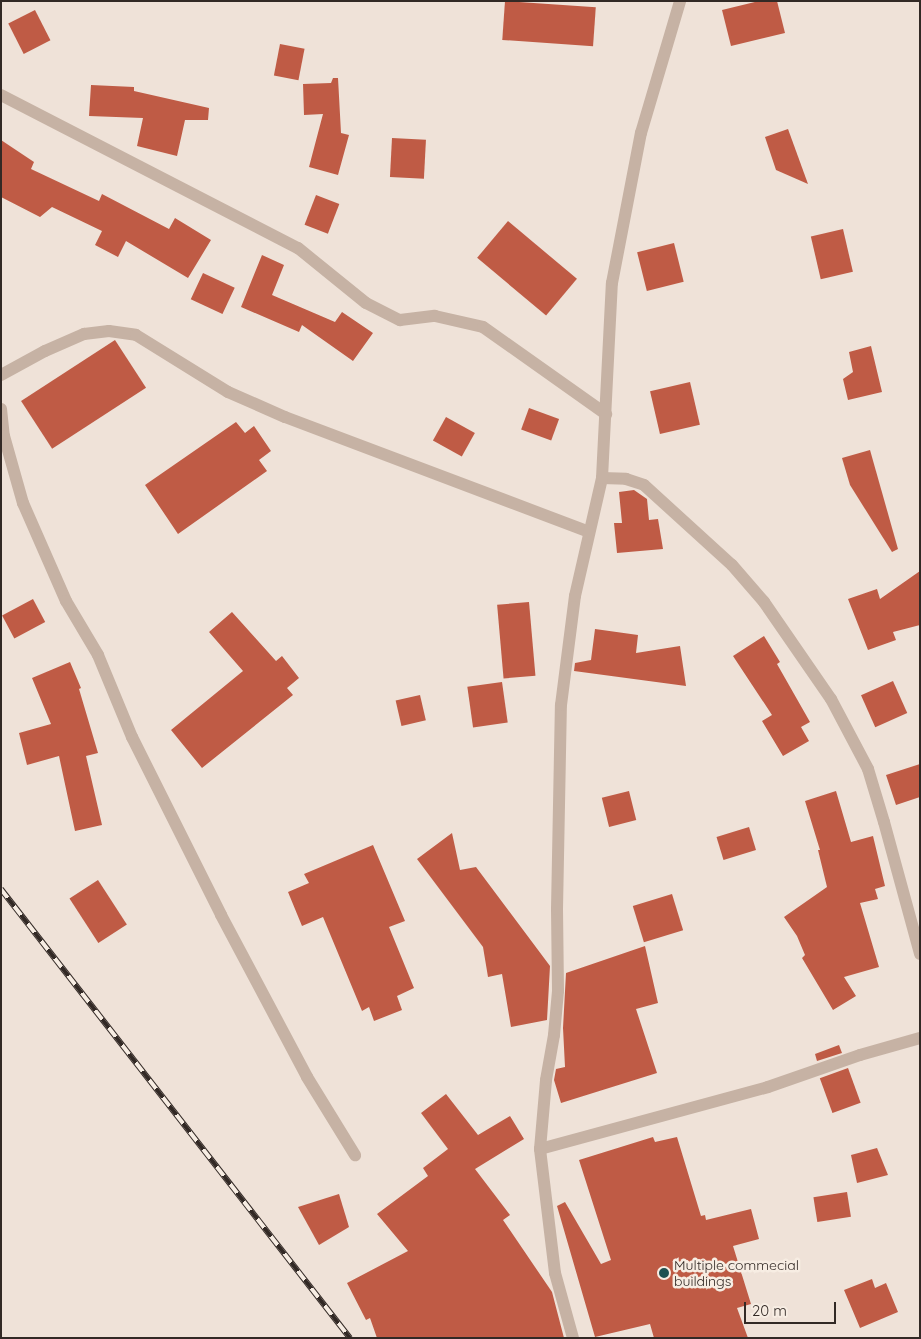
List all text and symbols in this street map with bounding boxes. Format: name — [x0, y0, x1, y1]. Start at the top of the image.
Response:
place label: Multiple commecial buildings — [674, 1257, 799, 1290]
marker: Multiple commecial buildings — [658, 1267, 670, 1279]
scale bar — [746, 1292, 838, 1324]
text: 20 m — [752, 1301, 787, 1320]

